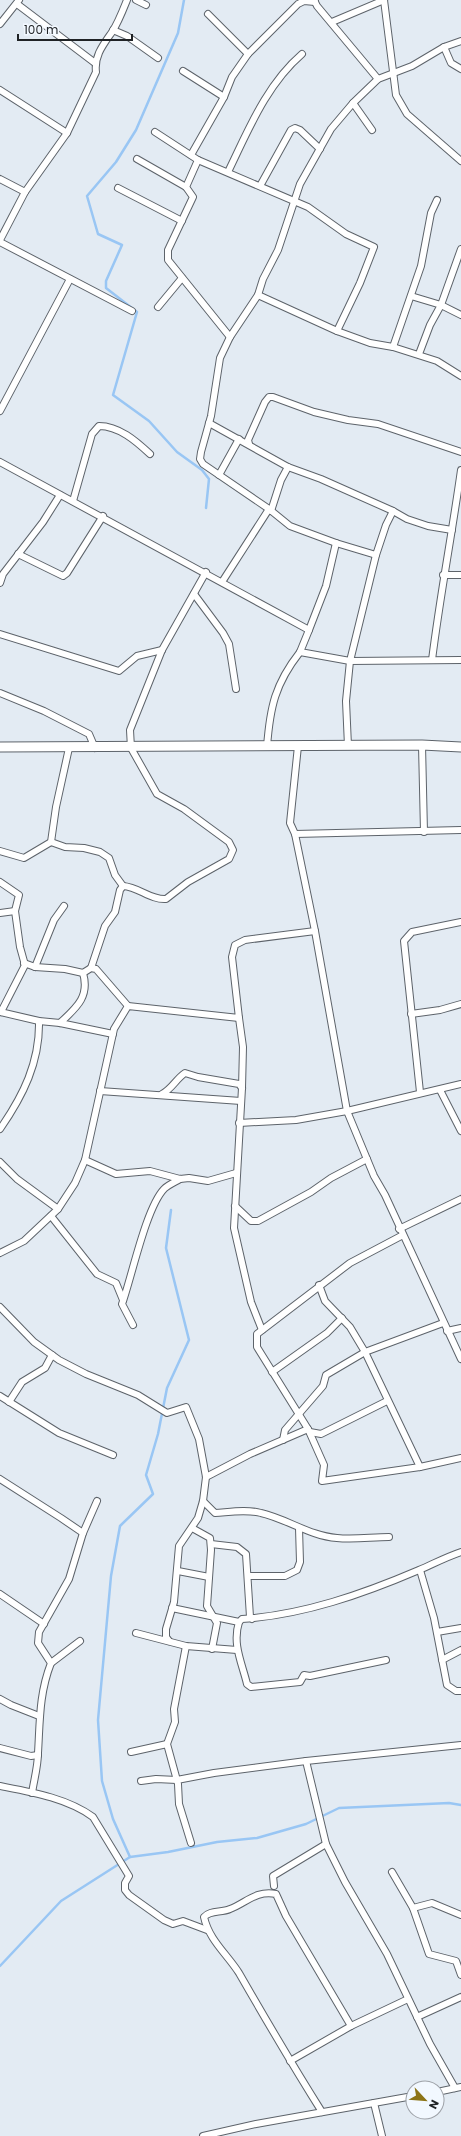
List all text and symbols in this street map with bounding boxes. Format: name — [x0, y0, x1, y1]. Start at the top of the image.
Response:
scale bar — [18, 16, 132, 42]
text: 100 m — [24, 21, 58, 38]
north arrow — [405, 2080, 445, 2120]
text: N — [425, 2097, 443, 2112]

